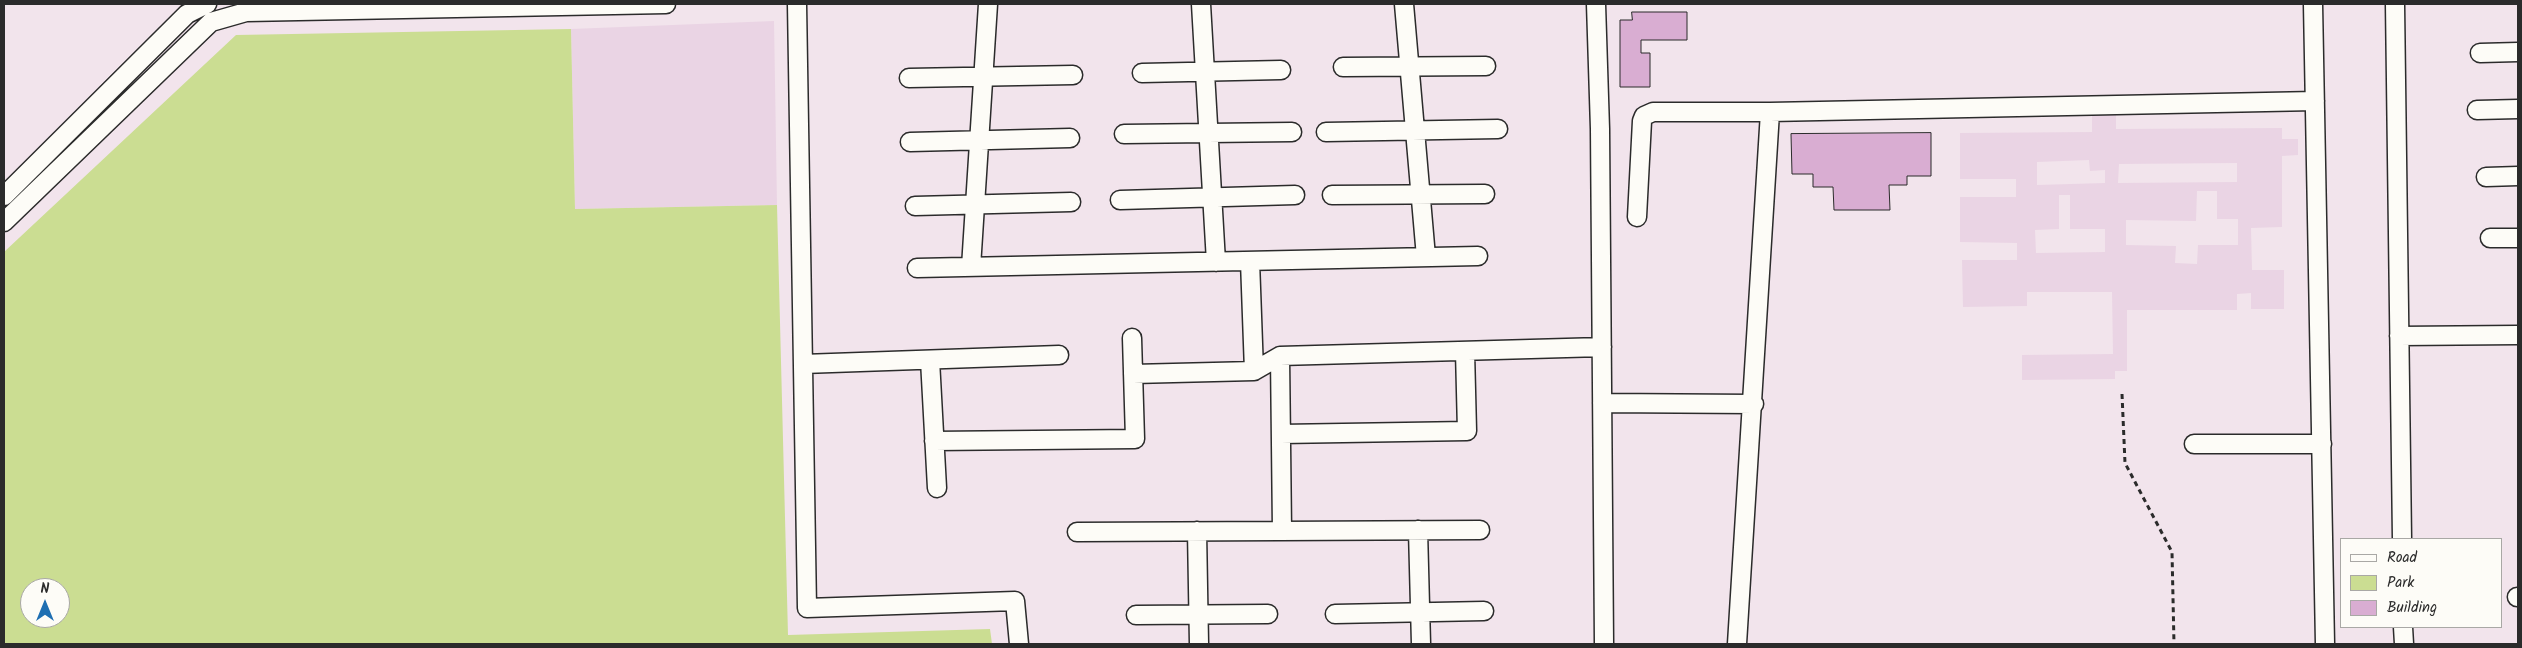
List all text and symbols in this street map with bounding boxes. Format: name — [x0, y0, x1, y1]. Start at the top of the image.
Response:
legend — [2340, 538, 2502, 628]
text: Road — [2387, 546, 2417, 570]
text: Park — [2387, 571, 2414, 595]
north arrow — [20, 578, 70, 628]
text: N — [41, 578, 49, 600]
text: Building — [2387, 596, 2437, 620]

